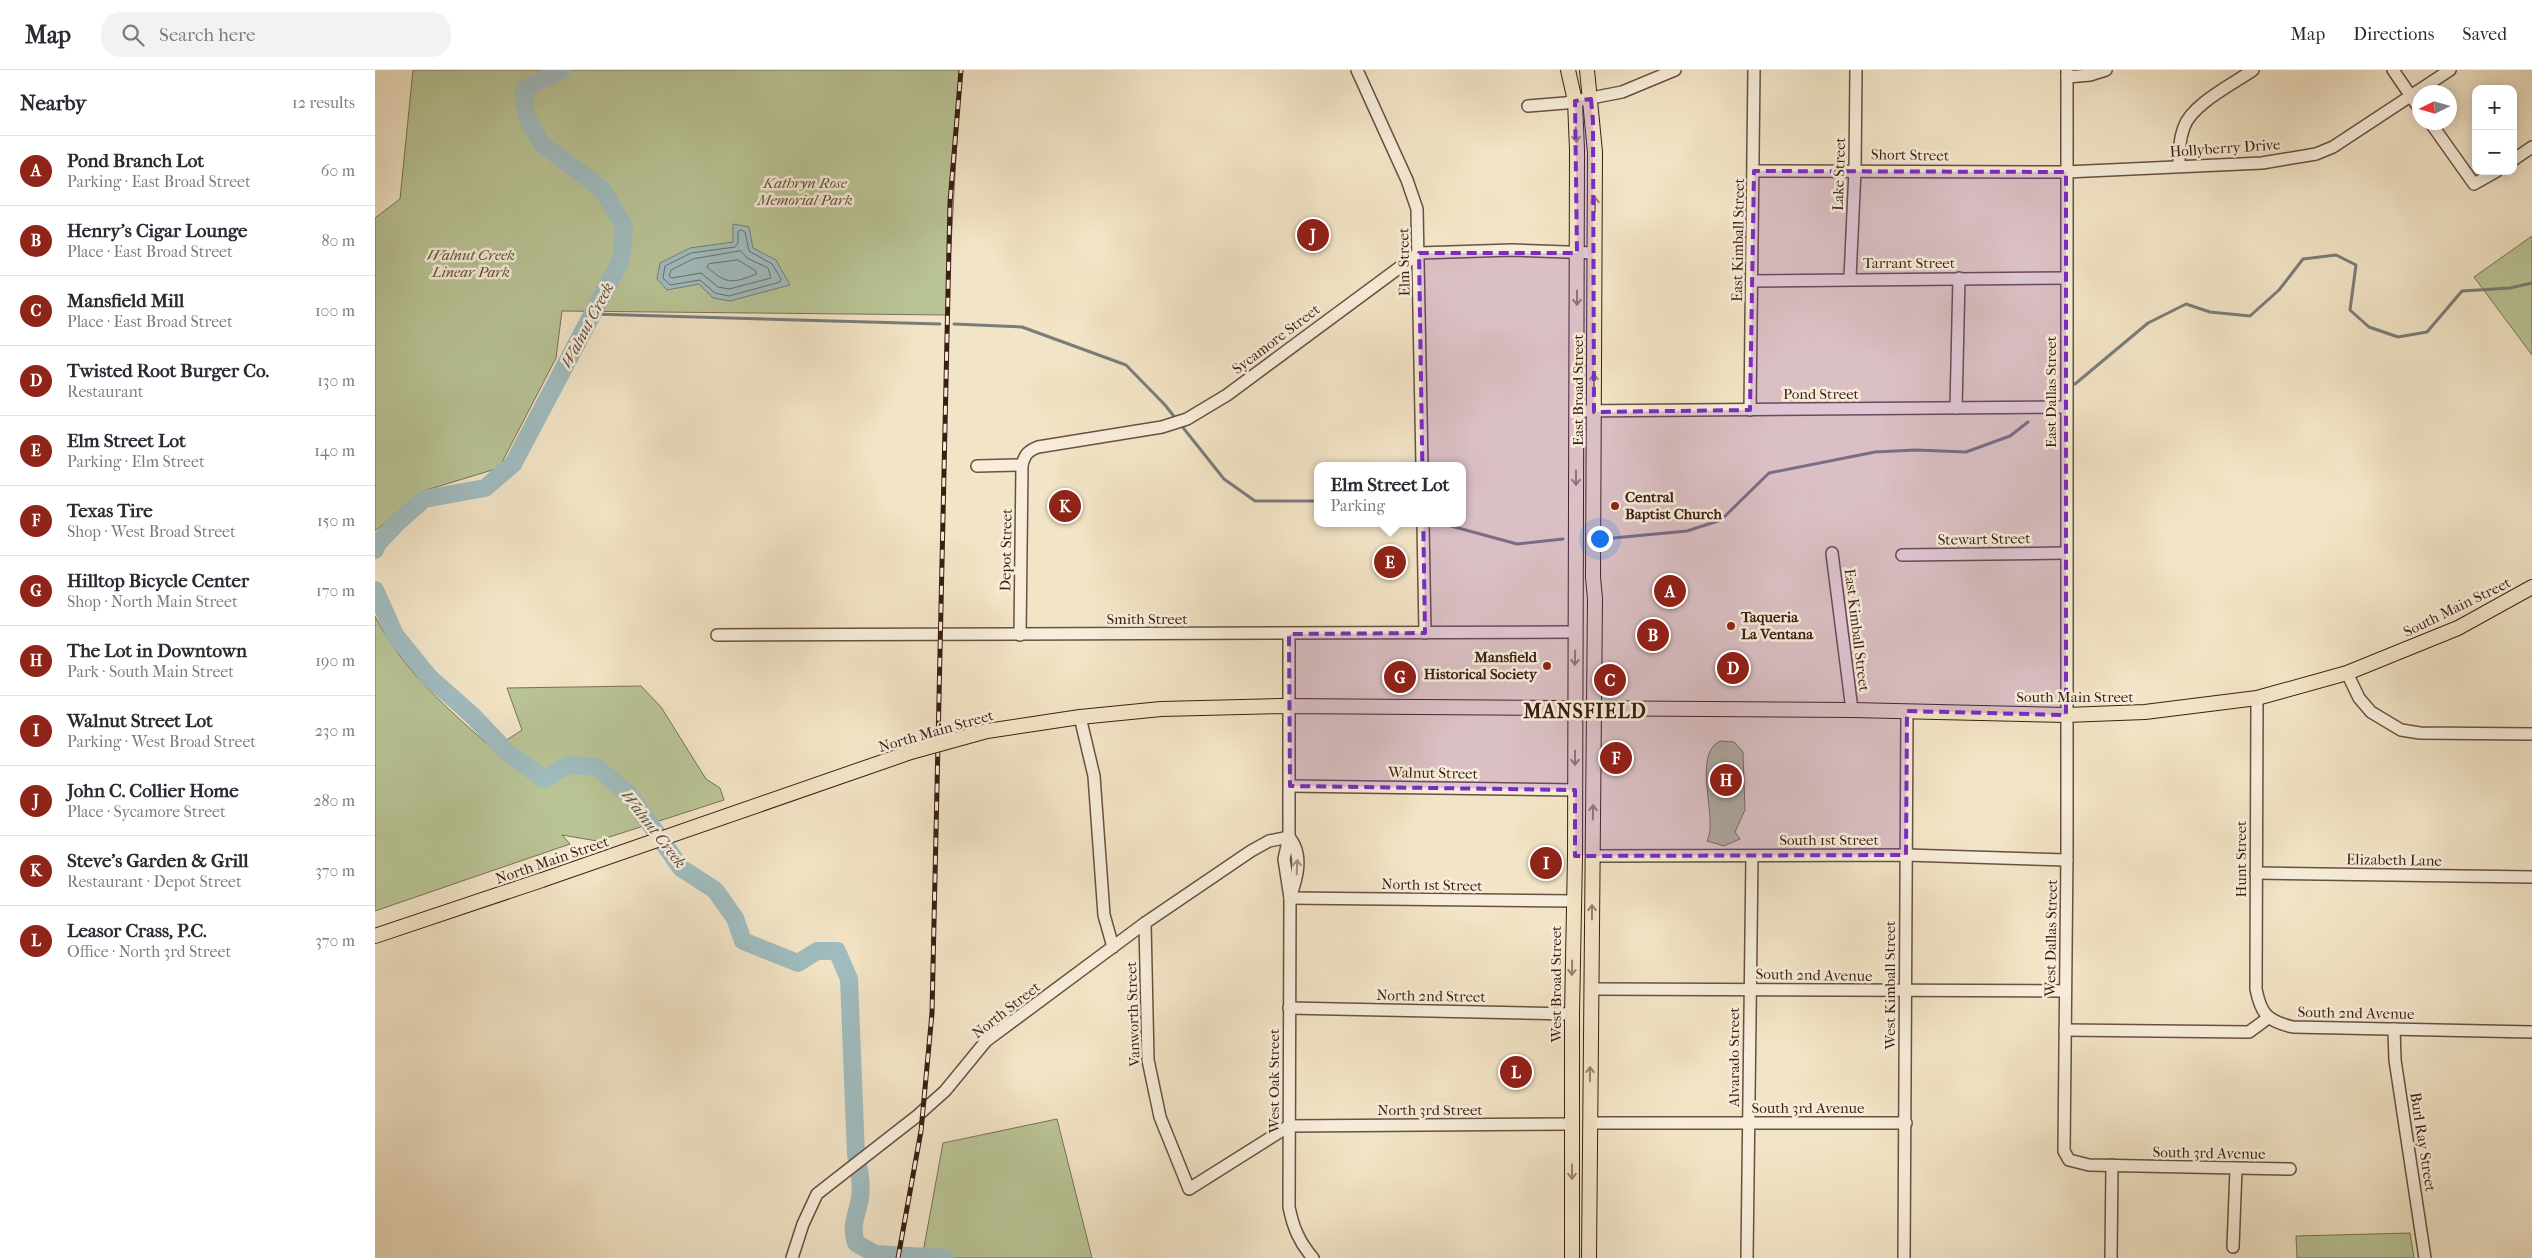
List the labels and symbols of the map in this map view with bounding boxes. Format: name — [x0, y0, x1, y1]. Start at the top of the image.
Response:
north arrow — [2412, 85, 2457, 130]
one-way arrow — [1572, 127, 1581, 143]
street label: Hollyberry Drive — [2169, 135, 2282, 161]
street label: Lake Street — [1829, 136, 1849, 211]
street label: Short Street — [1871, 145, 1950, 165]
park label: Kathryn Rose Memorial Park — [756, 174, 853, 209]
street label: East Kimball Street — [1728, 177, 1748, 302]
one-way arrow — [1590, 196, 1600, 212]
pin: J — [1297, 216, 1329, 254]
street label: Elm Street — [1394, 227, 1414, 296]
park label: Walnut Creek Linear Park — [427, 246, 515, 281]
street label: Tarrant Street — [1863, 254, 1956, 272]
water label: Walnut Creek — [557, 279, 617, 371]
one-way arrow — [1572, 290, 1582, 306]
street label: Sycamore Street — [1229, 300, 1324, 378]
street label: East Broad Street — [1569, 333, 1587, 446]
street label: East Dallas Street — [2042, 335, 2060, 448]
one-way arrow — [1589, 373, 1599, 390]
street label: Pond Street — [1783, 385, 1860, 403]
one-way arrow — [1571, 470, 1581, 486]
pin: K — [1049, 487, 1081, 525]
place label: Central Baptist Church — [1625, 488, 1722, 523]
marker: Central Baptist Church — [1609, 500, 1621, 512]
street label: Depot Street — [996, 508, 1016, 592]
your location — [1587, 526, 1613, 552]
street label: Stewart Street — [1937, 529, 2031, 549]
pin: E — [1374, 543, 1406, 581]
street label: East Kimball Street — [1841, 567, 1874, 693]
pin: A — [1654, 572, 1686, 610]
street label: South Main Street — [2400, 573, 2514, 641]
place label: Taqueria La Ventana — [1740, 608, 1814, 643]
street label: Smith Street — [1106, 610, 1188, 628]
pin: B — [1637, 616, 1669, 654]
marker: Taqueria La Ventana — [1725, 620, 1737, 632]
place label: Mansfield Historical Society — [1424, 648, 1538, 683]
pin: D — [1717, 649, 1749, 687]
one-way arrow — [1571, 650, 1580, 666]
pin: G — [1384, 658, 1416, 696]
marker: Mansfield Historical Society — [1541, 660, 1553, 672]
pin: C — [1594, 661, 1626, 699]
street label: South Main Street — [2016, 688, 2134, 706]
district label: MANSFIELD — [1522, 700, 1647, 723]
street label: North Main Street — [876, 706, 996, 756]
pin: F — [1600, 739, 1632, 777]
one-way arrow — [1570, 750, 1580, 766]
pin: H — [1710, 761, 1742, 799]
street label: Walnut Street — [1387, 763, 1479, 783]
water label: Walnut Creek — [618, 786, 690, 872]
one-way arrow — [1588, 805, 1597, 821]
street label: Hunt Street — [2232, 820, 2250, 897]
street label: South 1st Street — [1779, 831, 1879, 849]
street label: North Main Street — [493, 832, 612, 888]
pin: I — [1530, 844, 1562, 882]
street label: Elizabeth Lane — [2346, 850, 2443, 870]
one-way arrow — [1293, 859, 1302, 875]
street label: North 1st Street — [1381, 875, 1483, 895]
street label: West Dallas Street — [2041, 879, 2061, 998]
one-way arrow — [1587, 904, 1597, 920]
street label: West Kimball Street — [1881, 920, 1899, 1050]
street label: West Broad Street — [1547, 925, 1565, 1043]
one-way arrow — [1567, 959, 1577, 975]
street label: Vanworth Street — [1122, 960, 1144, 1068]
street label: South 2nd Avenue — [1755, 965, 1873, 985]
street label: North Street — [968, 977, 1044, 1042]
street label: North 2nd Street — [1376, 986, 1486, 1006]
street label: South 2nd Avenue — [2297, 1003, 2415, 1023]
street label: Alvarado Street — [1725, 1006, 1743, 1108]
street label: West Oak Street — [1265, 1028, 1283, 1134]
pin: L — [1500, 1053, 1532, 1091]
one-way arrow — [1585, 1067, 1595, 1083]
street label: Burl Ray Street — [2406, 1091, 2440, 1194]
street label: South 3rd Avenue — [1752, 1099, 1865, 1117]
street label: North 3rd Street — [1377, 1101, 1483, 1119]
street label: South 3rd Avenue — [2152, 1143, 2266, 1163]
one-way arrow — [1567, 1164, 1577, 1180]

